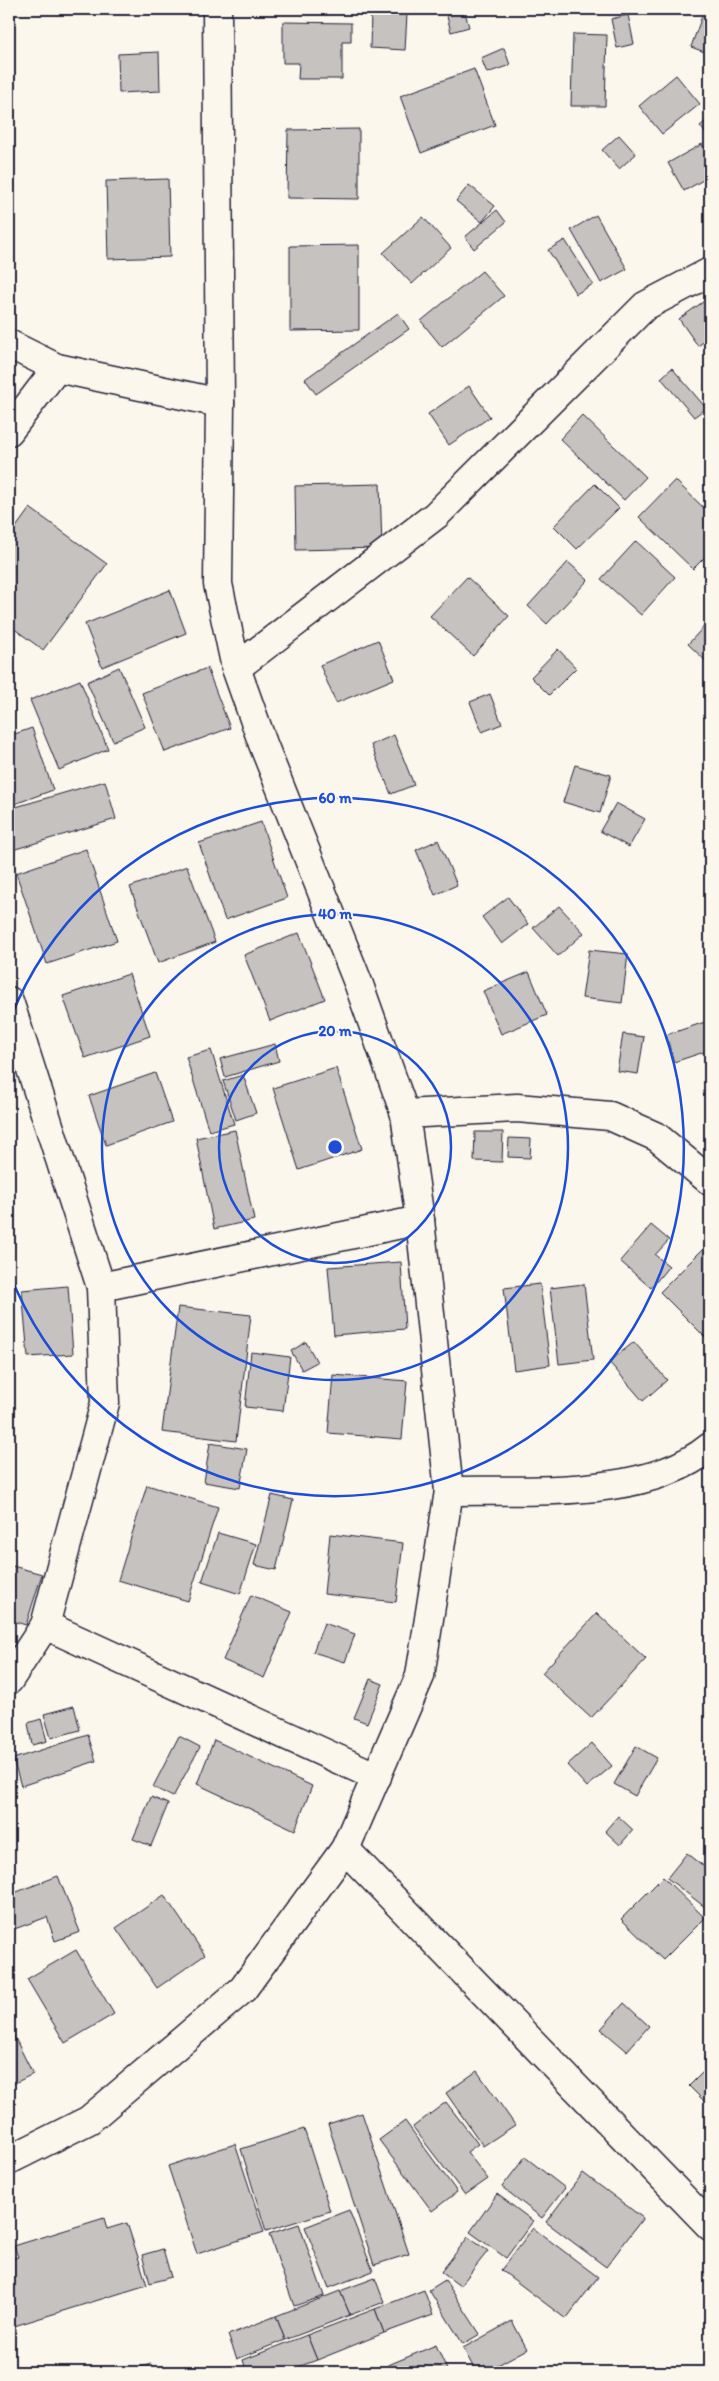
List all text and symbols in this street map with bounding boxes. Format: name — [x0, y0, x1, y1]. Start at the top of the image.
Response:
text: 60 m — [318, 789, 352, 807]
text: 40 m — [318, 905, 353, 923]
text: 20 m — [318, 1022, 352, 1040]
centre of rings — [326, 1138, 344, 1156]

